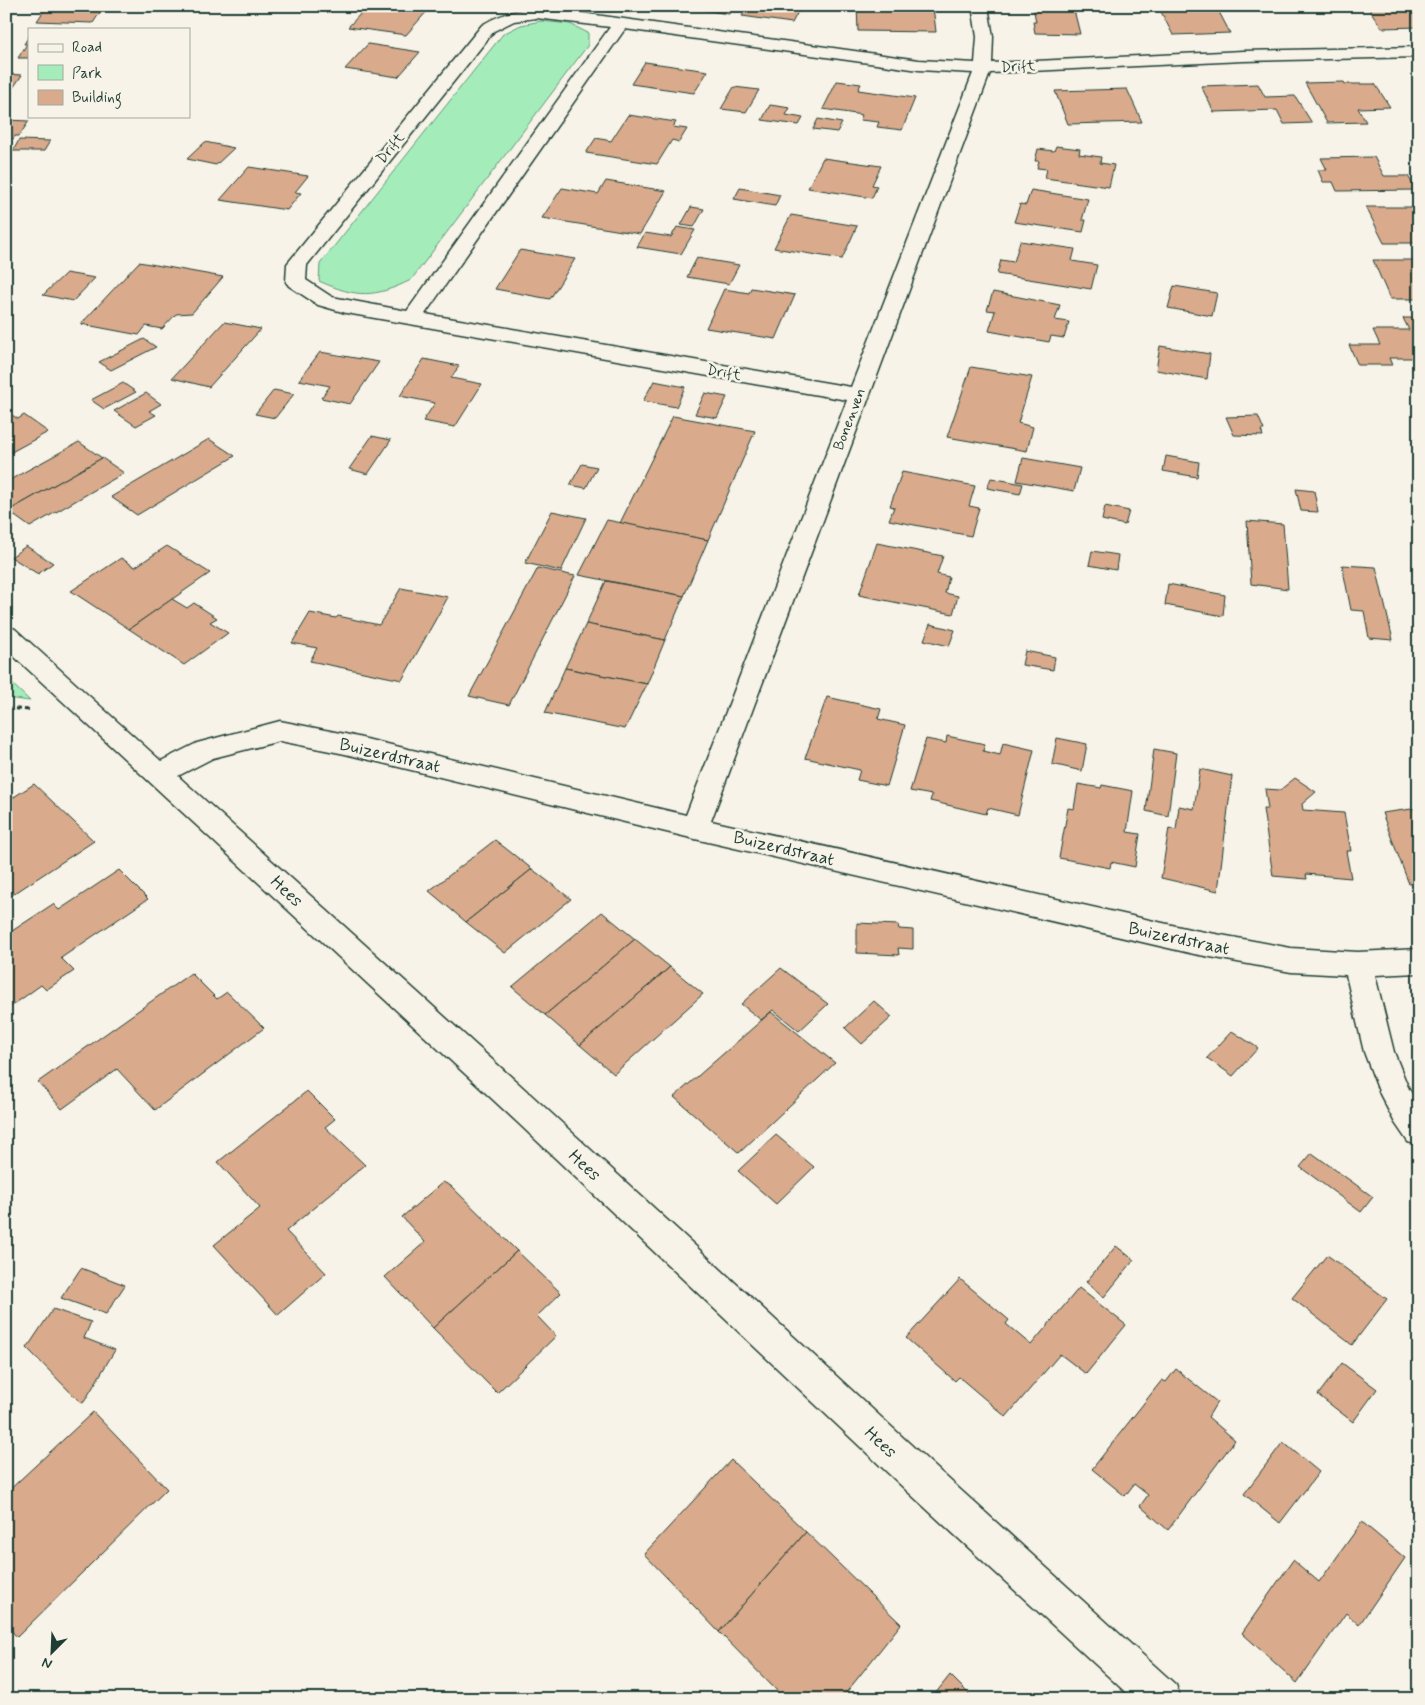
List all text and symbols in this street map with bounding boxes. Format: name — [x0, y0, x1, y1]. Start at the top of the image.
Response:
legend — [28, 28, 190, 118]
text: Road — [72, 38, 102, 58]
street label: Drift — [1000, 56, 1036, 78]
text: Park — [72, 64, 102, 84]
text: Building — [72, 88, 122, 109]
street label: Drift — [372, 129, 410, 168]
street label: Drift — [705, 360, 743, 386]
street label: Bonenven — [829, 385, 871, 453]
street label: Buizerdstraat — [337, 733, 443, 779]
street label: Buizerdstraat — [731, 826, 837, 872]
street label: Hees — [265, 871, 308, 913]
street label: Buizerdstraat — [1126, 917, 1232, 961]
street label: Hees — [563, 1145, 606, 1187]
street label: Hees — [859, 1422, 902, 1464]
north arrow — [28, 1628, 78, 1678]
text: N — [39, 1653, 55, 1673]

